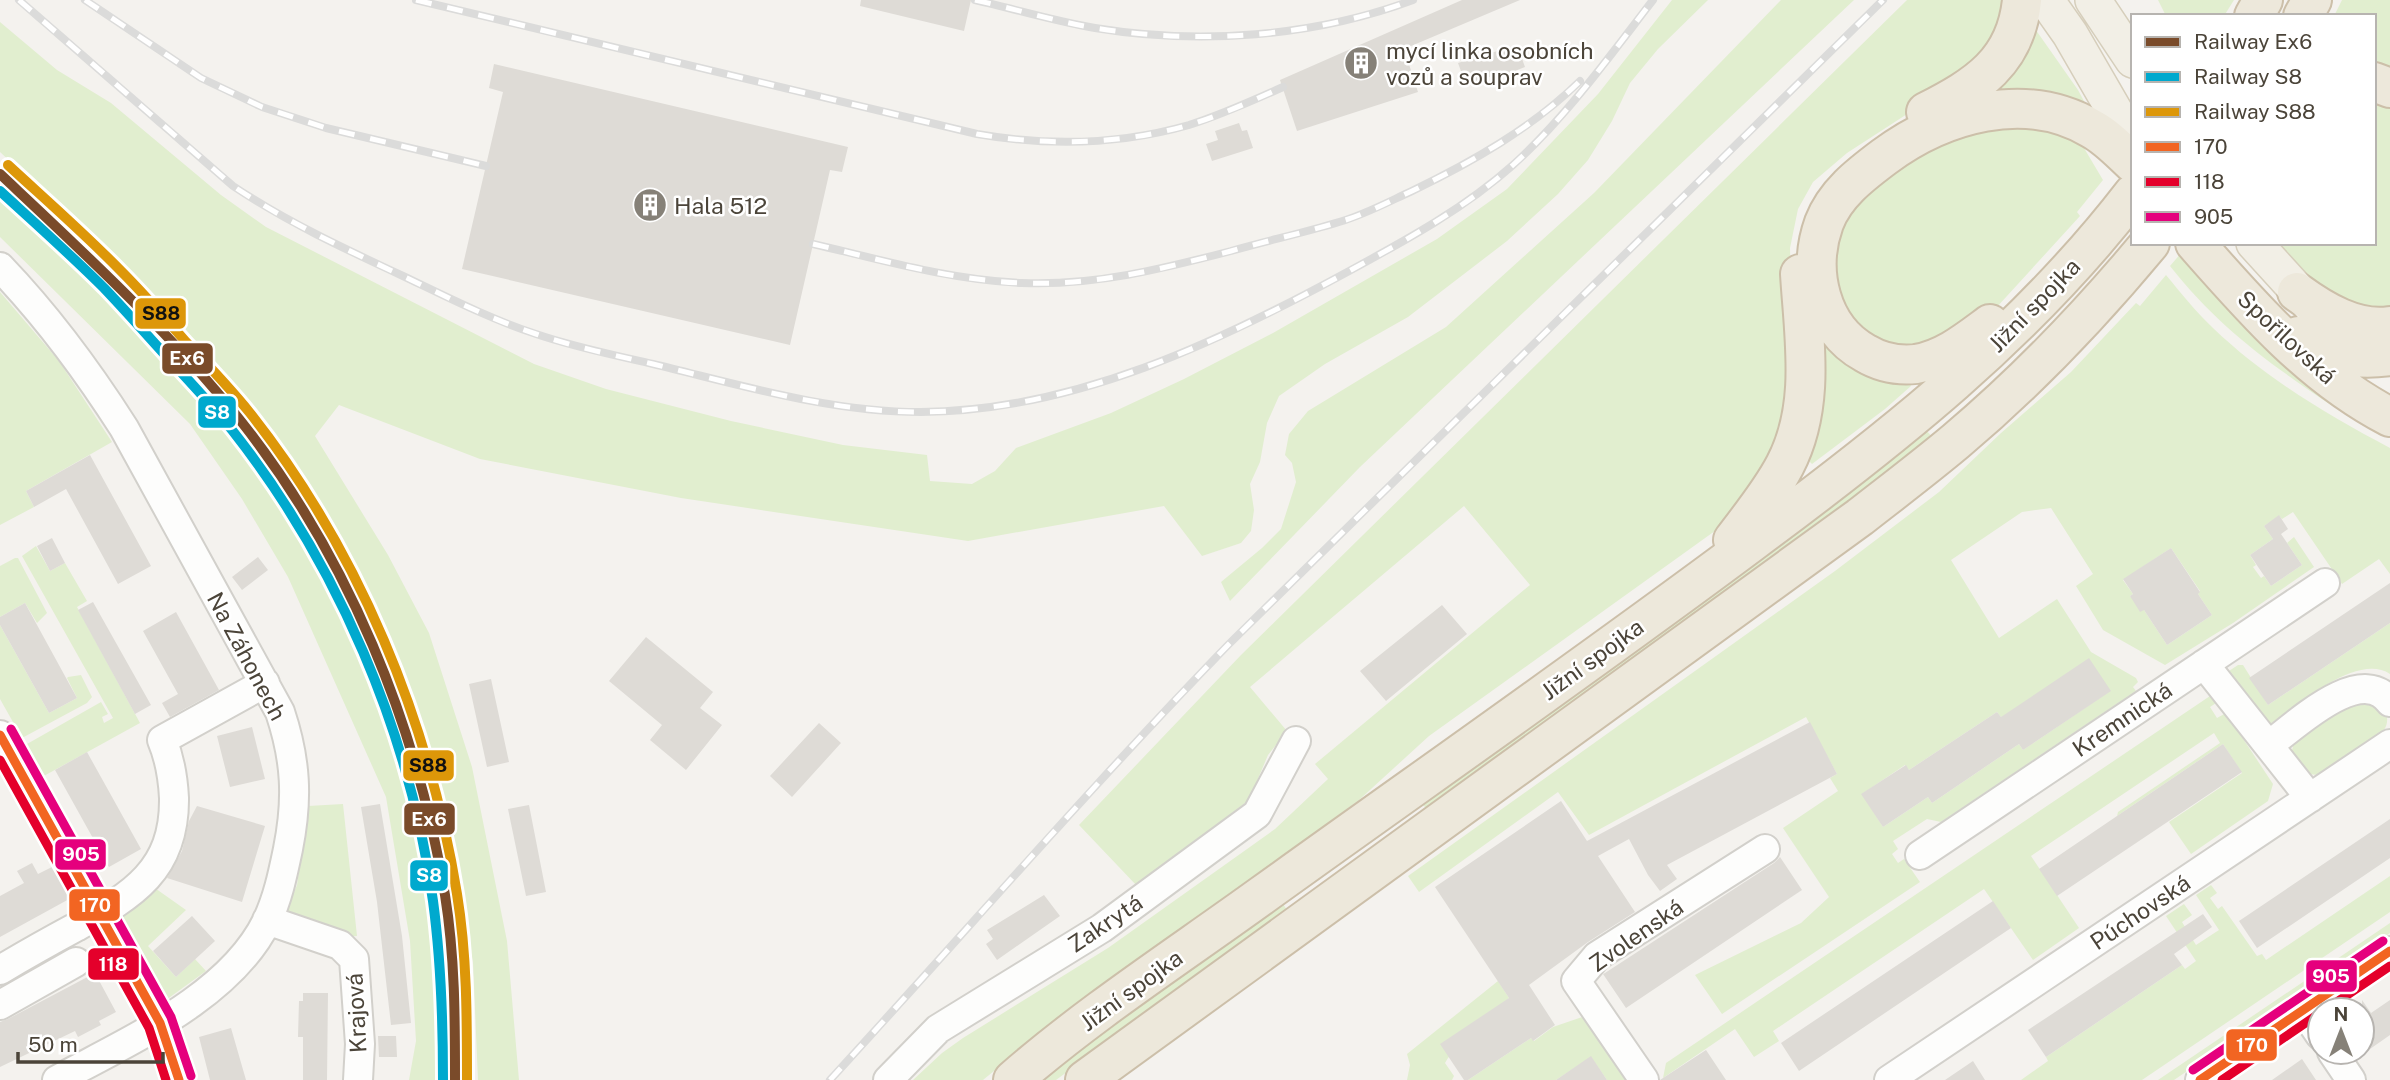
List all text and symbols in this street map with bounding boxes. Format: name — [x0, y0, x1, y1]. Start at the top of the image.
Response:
legend — [2131, 14, 2376, 245]
text: Railway Ex6 — [2194, 29, 2312, 54]
place label: mycí linka osobních vozů a souprav — [1386, 37, 1593, 90]
building icon: mycí linka osobních vozů a souprav — [1342, 44, 1380, 82]
text: Railway S8 — [2194, 64, 2302, 89]
text: Railway S88 — [2194, 99, 2316, 124]
text: 170 — [2194, 134, 2228, 159]
text: 118 — [2194, 169, 2225, 194]
building icon: Hala 512 — [631, 186, 669, 224]
place label: Hala 512 — [674, 192, 767, 219]
text: 905 — [2194, 204, 2233, 229]
street label: Jižní spojka — [1983, 252, 2085, 358]
street label: Spořilovská — [2232, 285, 2342, 389]
line badge: S88 — [134, 297, 187, 330]
text: S88 — [142, 302, 180, 324]
line badge: Ex6 — [161, 342, 214, 375]
text: Ex6 — [169, 347, 205, 369]
line badge: S8 — [197, 395, 237, 429]
text: S8 — [204, 401, 230, 423]
street label: Na Záhonech — [202, 587, 292, 725]
street label: Jižní spojka — [1536, 613, 1648, 705]
street label: Kremnická — [2067, 676, 2177, 762]
line badge: S88 — [402, 749, 455, 782]
text: S88 — [409, 754, 447, 776]
line badge: Ex6 — [403, 802, 456, 836]
text: Ex6 — [411, 808, 447, 830]
line badge: 905 — [54, 838, 107, 871]
text: 905 — [62, 843, 100, 865]
line badge: S8 — [409, 859, 449, 892]
text: S8 — [416, 864, 442, 886]
street label: Púchovská — [2085, 869, 2195, 955]
line badge: 170 — [68, 888, 121, 922]
street label: Zakrytá — [1063, 888, 1147, 958]
street label: Zvolenská — [1584, 893, 1688, 977]
text: 170 — [79, 894, 111, 916]
street label: Jižní spojka — [1075, 944, 1187, 1036]
line badge: 118 — [87, 947, 140, 981]
text: 118 — [98, 953, 128, 975]
line badge: 905 — [2305, 959, 2358, 993]
text: 905 — [2312, 965, 2350, 987]
street label: Krajová — [340, 972, 372, 1054]
north arrow — [2306, 996, 2376, 1066]
text: N — [2334, 1003, 2348, 1025]
scale bar — [18, 1020, 163, 1064]
line badge: 170 — [2225, 1028, 2278, 1062]
text: 50 m — [28, 1032, 78, 1057]
text: 170 — [2236, 1034, 2268, 1056]

